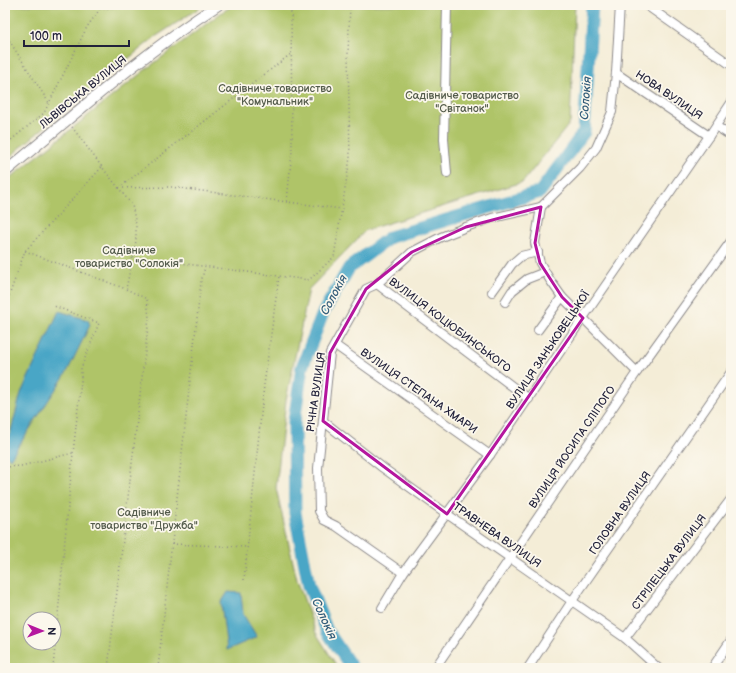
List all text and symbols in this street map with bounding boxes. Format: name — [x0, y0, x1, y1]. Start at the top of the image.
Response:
scale bar — [24, 22, 129, 48]
text: 100 m — [30, 29, 62, 44]
street label: ЛЬВІВСЬКА ВУЛИЦЯ — [36, 53, 129, 132]
street label: НОВА ВУЛИЦЯ — [633, 68, 705, 122]
water label: Солокія — [577, 75, 595, 120]
park label: Садівниче товариство "Комунальник" — [218, 82, 332, 108]
park label: Садівниче товариство "Світанок" — [405, 89, 519, 115]
park label: Садівниче товариство "Солокія" — [75, 244, 183, 270]
water label: Солокія — [317, 272, 351, 318]
street label: ВУЛИЦЯ КОЦЮБИНСЬКОГО — [386, 275, 514, 375]
street label: ВУЛИЦЯ ЗАНЬКОВЕЦЬКОЇ — [503, 287, 593, 412]
street label: ВУЛИЦЯ СТЕПАНА ХМАРИ — [358, 346, 480, 436]
street label: РІЧНА ВУЛИЦЯ — [304, 351, 328, 433]
street label: ВУЛИЦЯ ЙОСИПА СЛІПОГО — [526, 383, 618, 511]
street label: ГОЛОВНА ВУЛИЦЯ — [586, 469, 654, 557]
street label: ТРАВНЕВА ВУЛИЦЯ — [451, 500, 543, 570]
park label: Садівниче товариство "Дружба" — [90, 506, 198, 532]
street label: СТРІЛЕЦЬКА ВУЛИЦЯ — [629, 512, 709, 612]
water label: Солокія — [308, 596, 340, 642]
north arrow — [22, 611, 62, 651]
text: N — [45, 627, 58, 635]

